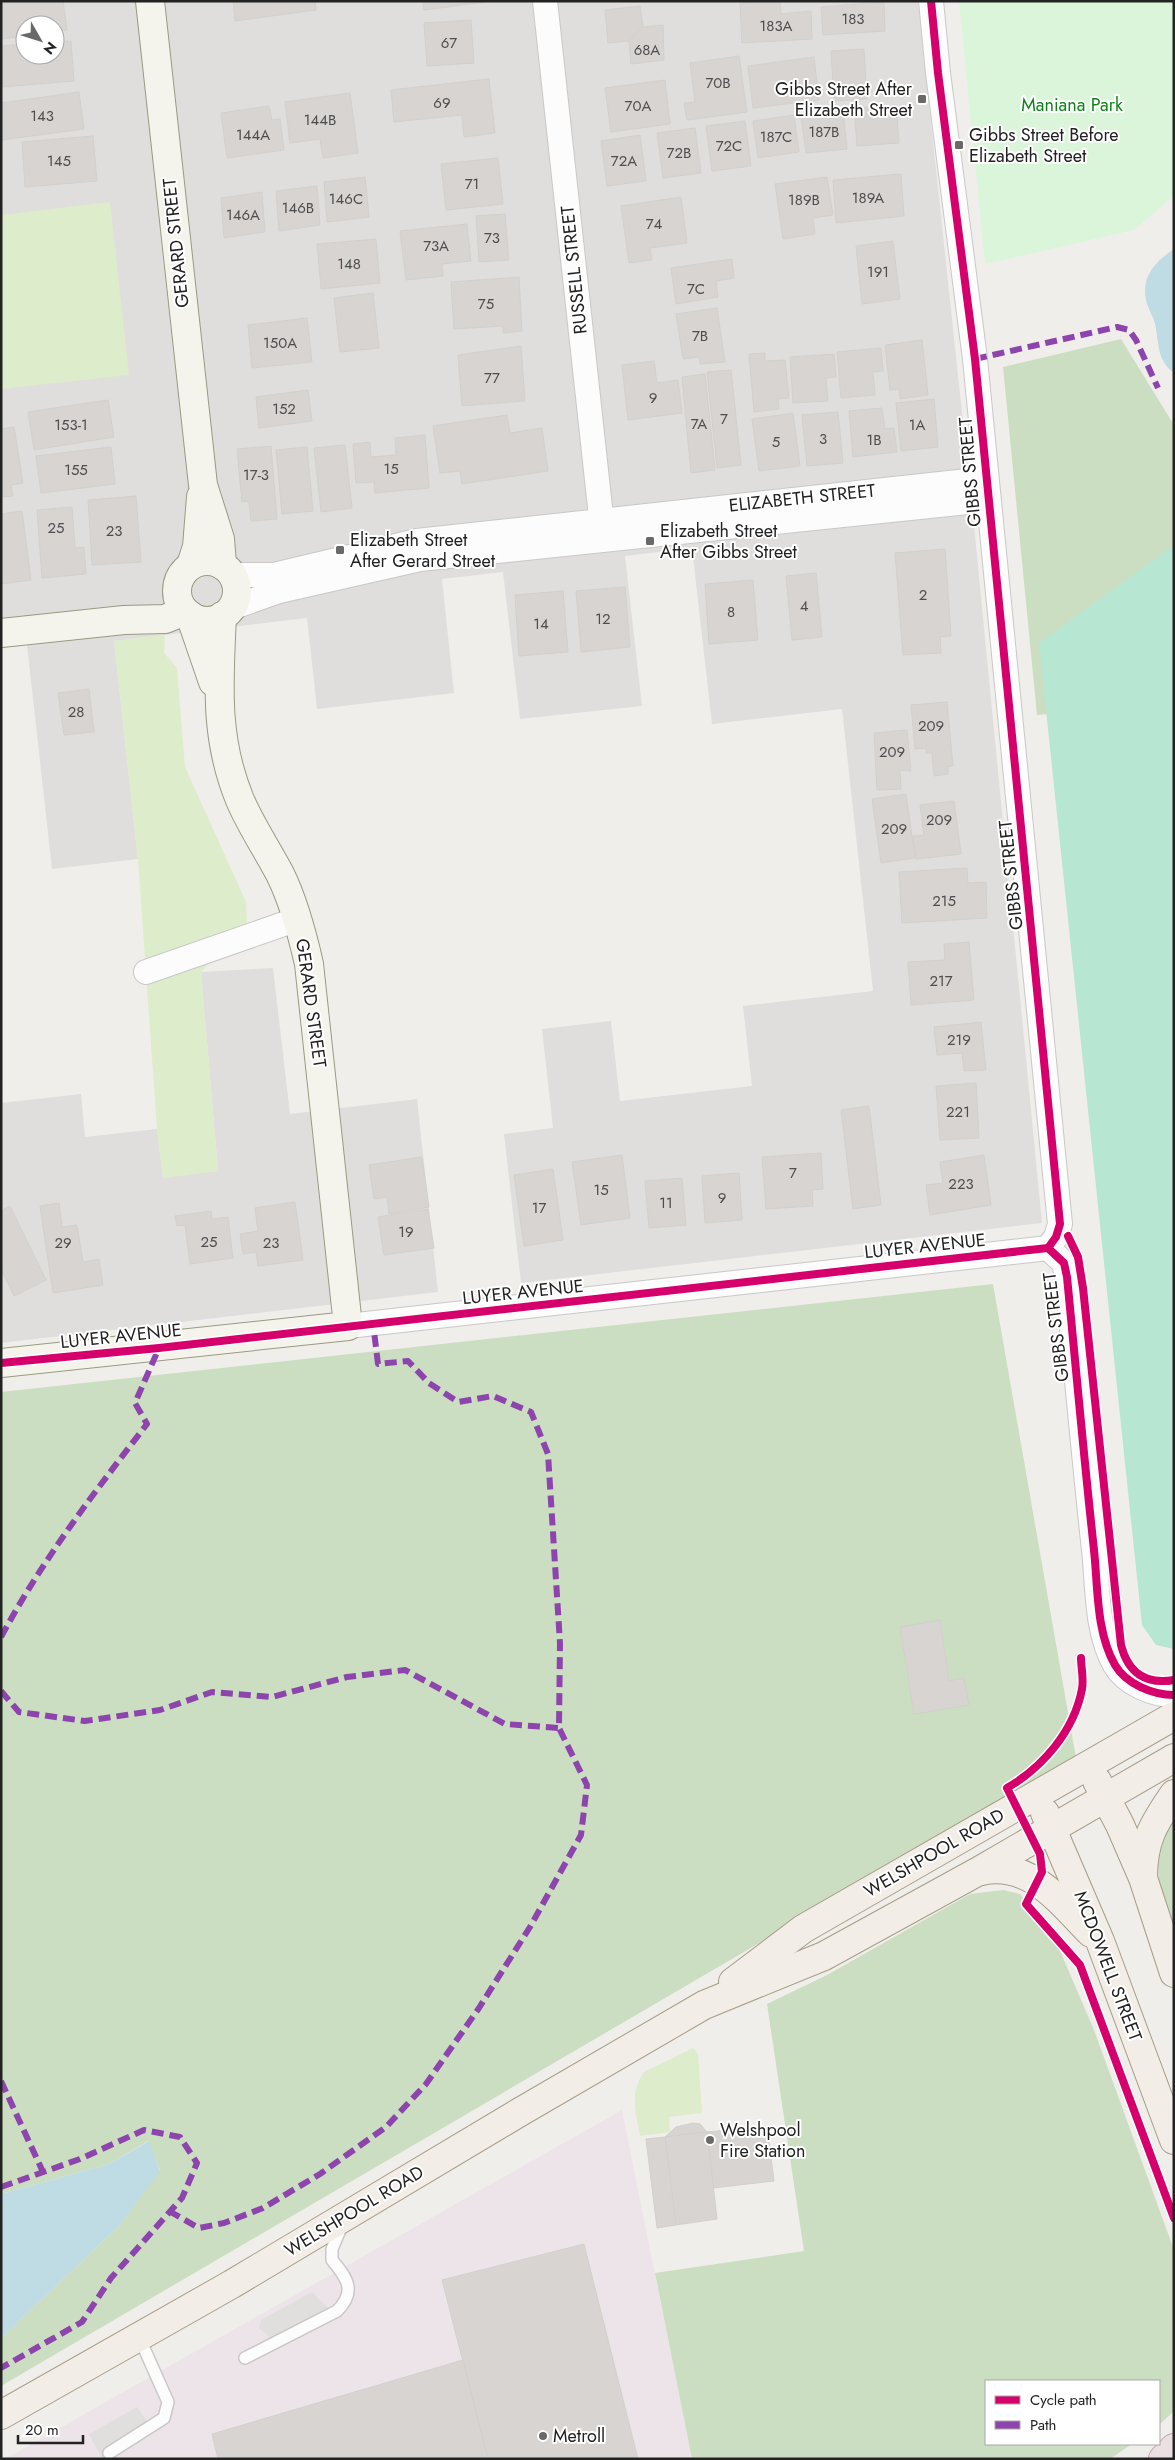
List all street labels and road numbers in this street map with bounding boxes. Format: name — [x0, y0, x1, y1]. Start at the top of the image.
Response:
street label: GERARD STREET — [156, 176, 196, 309]
street label: RUSSELL STREET — [554, 204, 594, 336]
street label: GIBBS STREET — [952, 415, 988, 528]
street label: ELIZABETH STREET — [727, 477, 877, 519]
street label: GIBBS STREET — [992, 818, 1030, 931]
street label: GERARD STREET — [289, 937, 333, 1070]
street label: LUYER AVENUE — [863, 1227, 987, 1265]
street label: GIBBS STREET — [1036, 1270, 1076, 1383]
street label: LUYER AVENUE — [461, 1273, 585, 1311]
street label: LUYER AVENUE — [59, 1317, 183, 1355]
street label: WELSHPOOL ROAD — [859, 1802, 1009, 1904]
street label: MCDOWELL STREET — [1067, 1887, 1149, 2045]
street label: WELSHPOOL ROAD — [279, 2159, 429, 2263]

